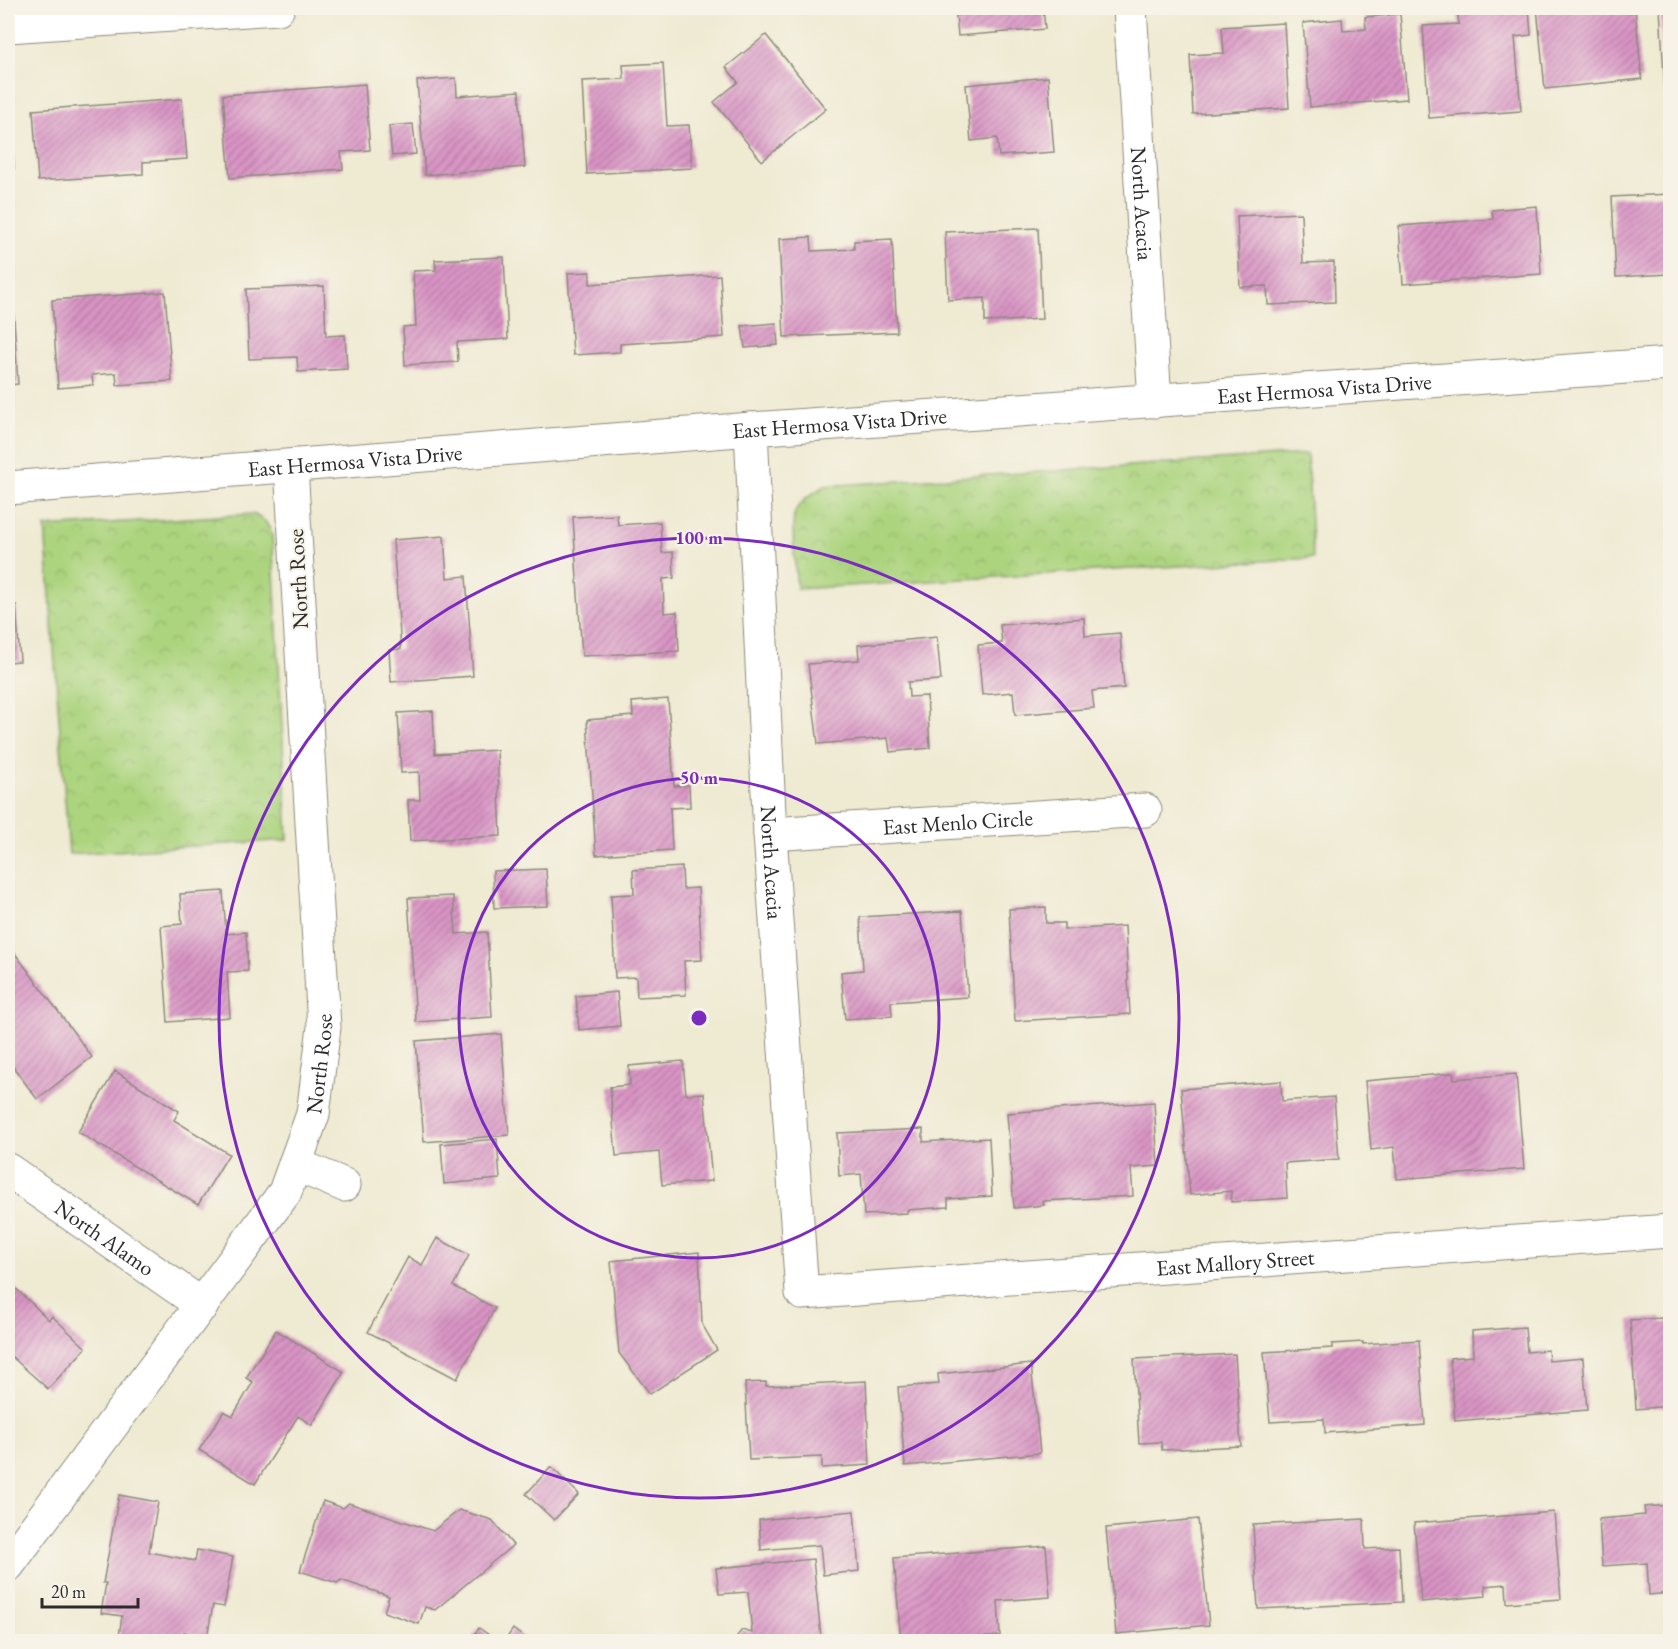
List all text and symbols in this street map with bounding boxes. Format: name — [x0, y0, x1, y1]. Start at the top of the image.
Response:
street label: North Acacia — [1124, 146, 1161, 262]
street label: East Hermosa Vista Drive — [1216, 366, 1433, 411]
street label: East Hermosa Vista Drive — [731, 401, 948, 445]
street label: East Hermosa Vista Drive — [247, 437, 464, 483]
text: 100 m — [675, 526, 723, 549]
street label: North Rose — [281, 528, 315, 630]
text: 50 m — [680, 766, 718, 789]
street label: East Menlo Circle — [882, 803, 1034, 841]
street label: North Acacia — [754, 805, 790, 921]
centre of rings — [689, 1008, 709, 1028]
street label: North Rose — [299, 1013, 339, 1116]
street label: North Alamo — [49, 1192, 161, 1282]
street label: East Mallory Street — [1155, 1242, 1316, 1282]
scale bar — [42, 1571, 138, 1609]
text: 20 m — [51, 1580, 86, 1603]

